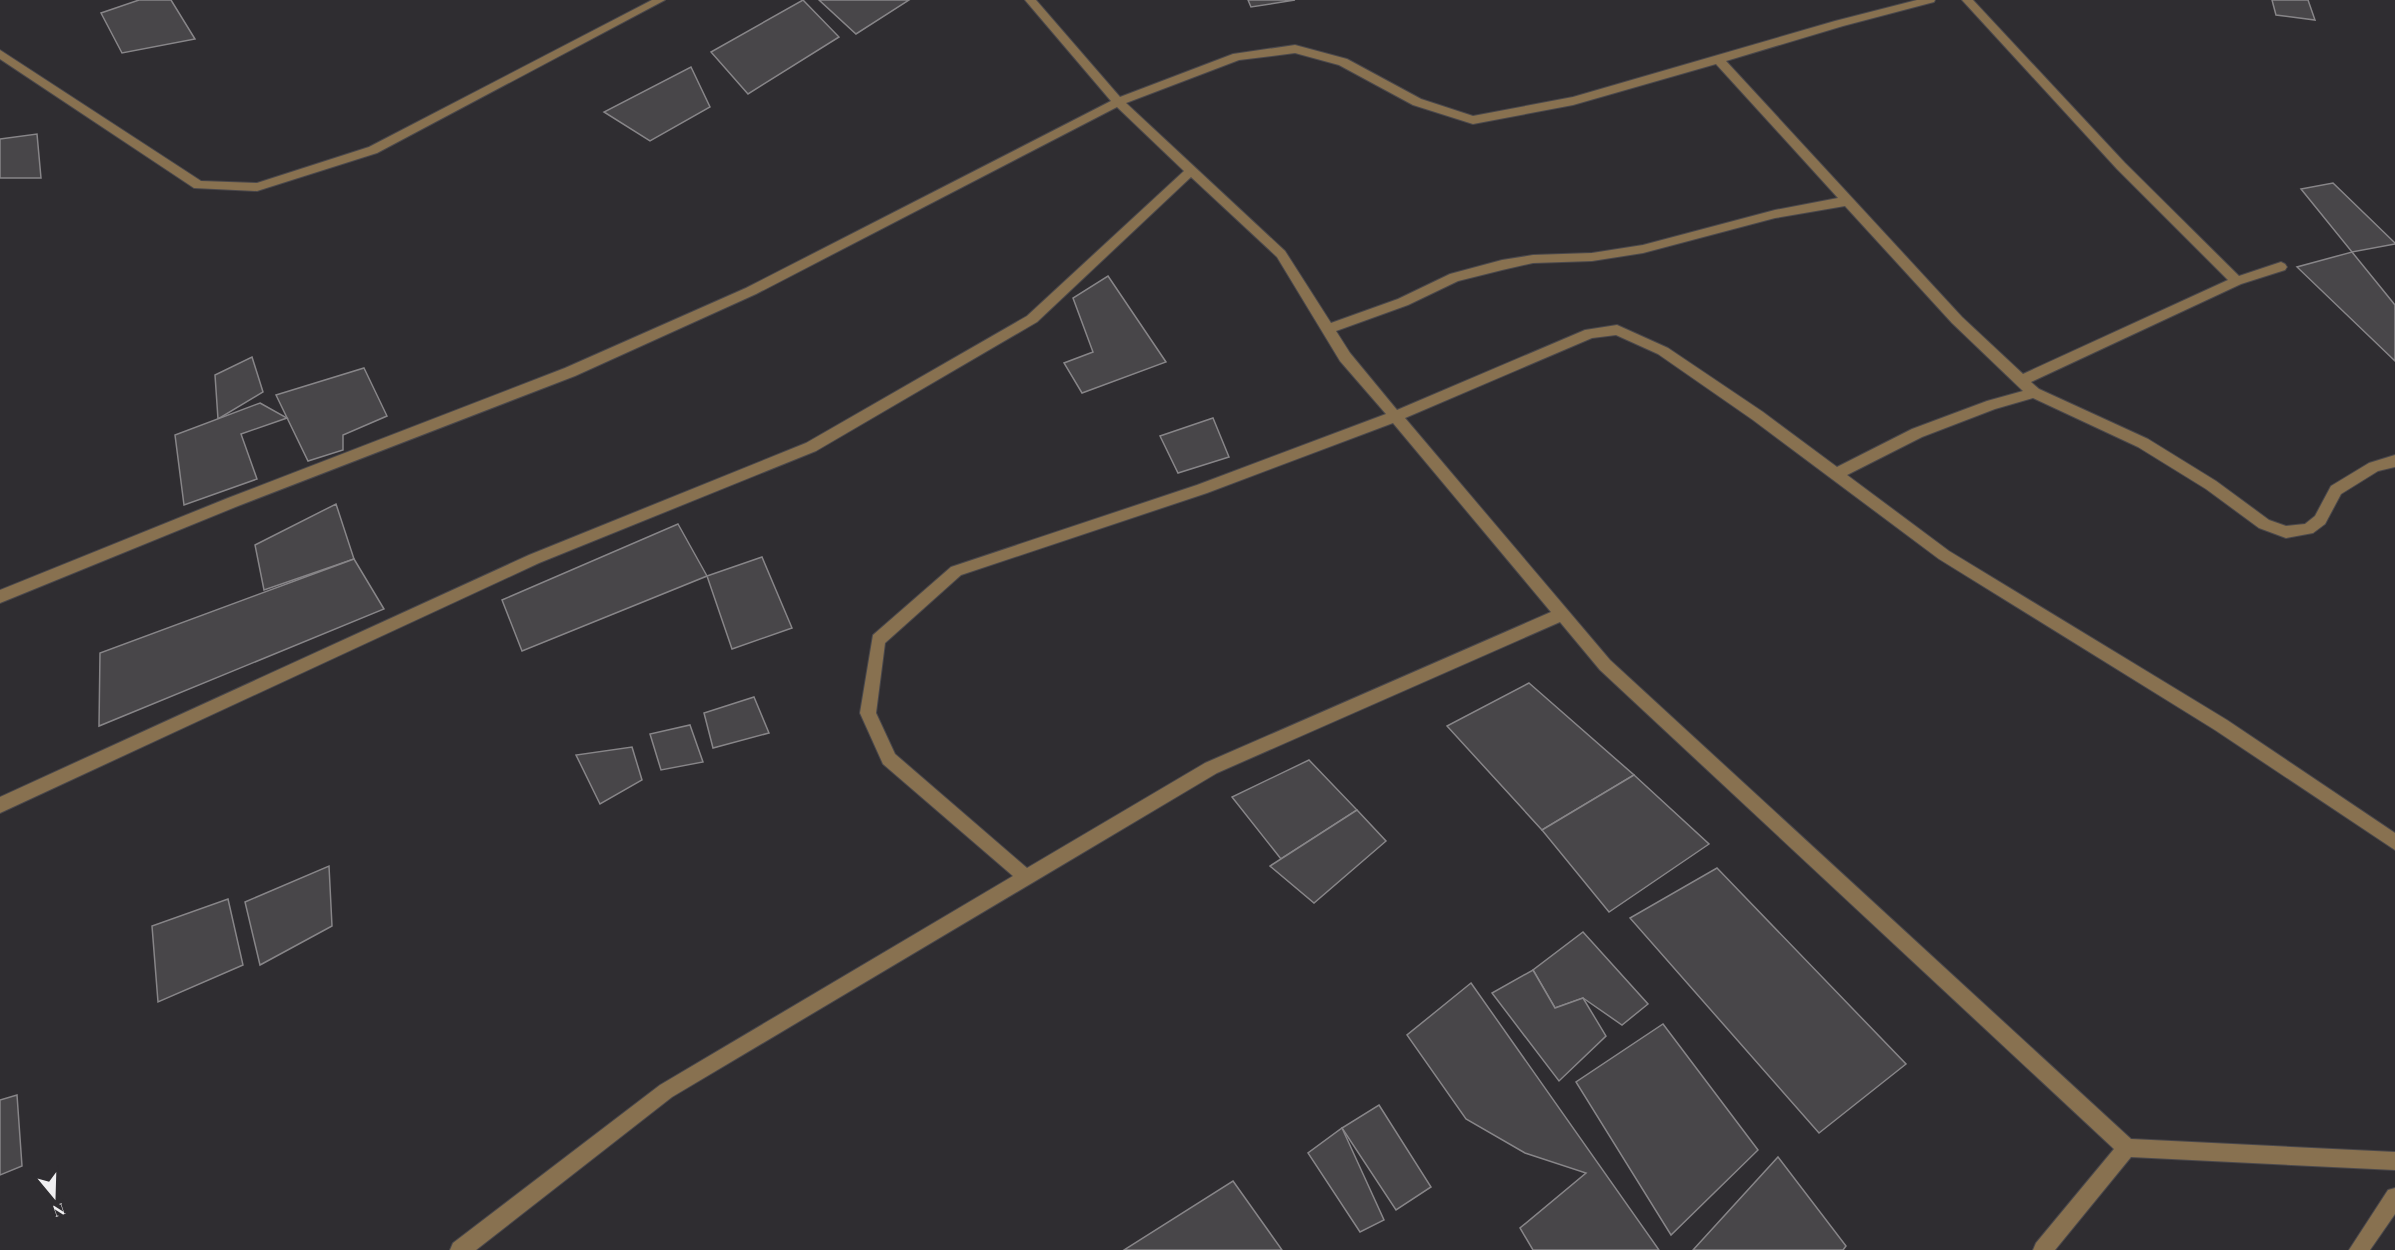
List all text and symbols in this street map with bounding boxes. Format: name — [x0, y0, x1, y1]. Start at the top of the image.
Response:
north arrow — [24, 1166, 84, 1226]
text: N — [50, 1199, 68, 1223]

